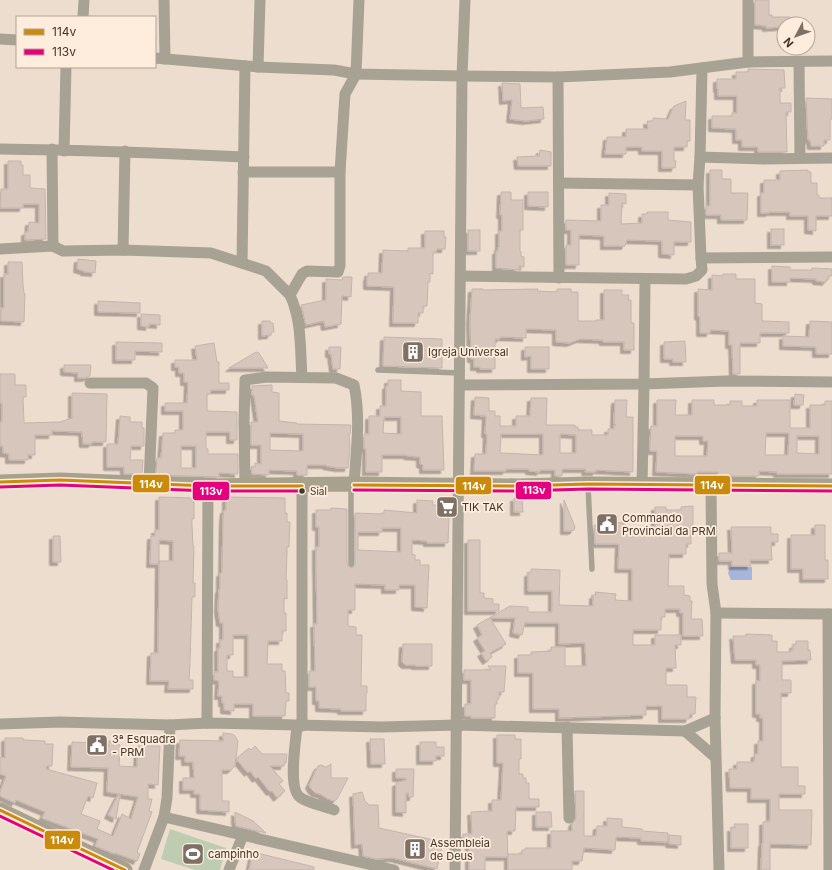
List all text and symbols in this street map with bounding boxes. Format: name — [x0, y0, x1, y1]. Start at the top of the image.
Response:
legend — [16, 16, 156, 68]
north arrow — [776, 16, 816, 56]
text: 114v — [52, 24, 77, 39]
text: N — [780, 35, 796, 50]
text: 113v — [52, 44, 76, 59]
building icon: Igreja Universal — [400, 339, 426, 365]
place label: Igreja Universal — [428, 345, 509, 359]
line badge: 114v — [132, 474, 170, 493]
line badge: 114v — [694, 475, 731, 495]
line badge: 114v — [455, 476, 492, 495]
text: 114v — [139, 477, 163, 491]
text: 114v — [700, 478, 724, 492]
text: 114v — [462, 479, 486, 493]
line badge: 113v — [192, 481, 230, 501]
line badge: 113v — [515, 481, 552, 500]
text: 113v — [522, 483, 546, 497]
text: 113v — [199, 484, 223, 498]
place label: Sial — [310, 485, 327, 497]
marker: Sial — [297, 486, 307, 496]
supermarket icon: TIK TAK — [434, 494, 460, 520]
place label: TIK TAK — [462, 500, 504, 514]
public building icon: Commando Provincial da PRM — [594, 511, 620, 537]
place label: Commando Provincial da PRM — [622, 511, 716, 538]
public building icon: 3ª Esquadra - PRM — [84, 732, 110, 758]
place label: 3ª Esquadra - PRM — [112, 732, 176, 759]
line badge: 114v — [44, 830, 81, 850]
text: 114v — [50, 833, 74, 847]
building icon: Assembleia de Deus — [402, 836, 428, 862]
place label: Assembleia de Deus — [430, 836, 490, 863]
sports icon: campinho — [180, 841, 206, 867]
place label: campinho — [208, 847, 260, 861]

